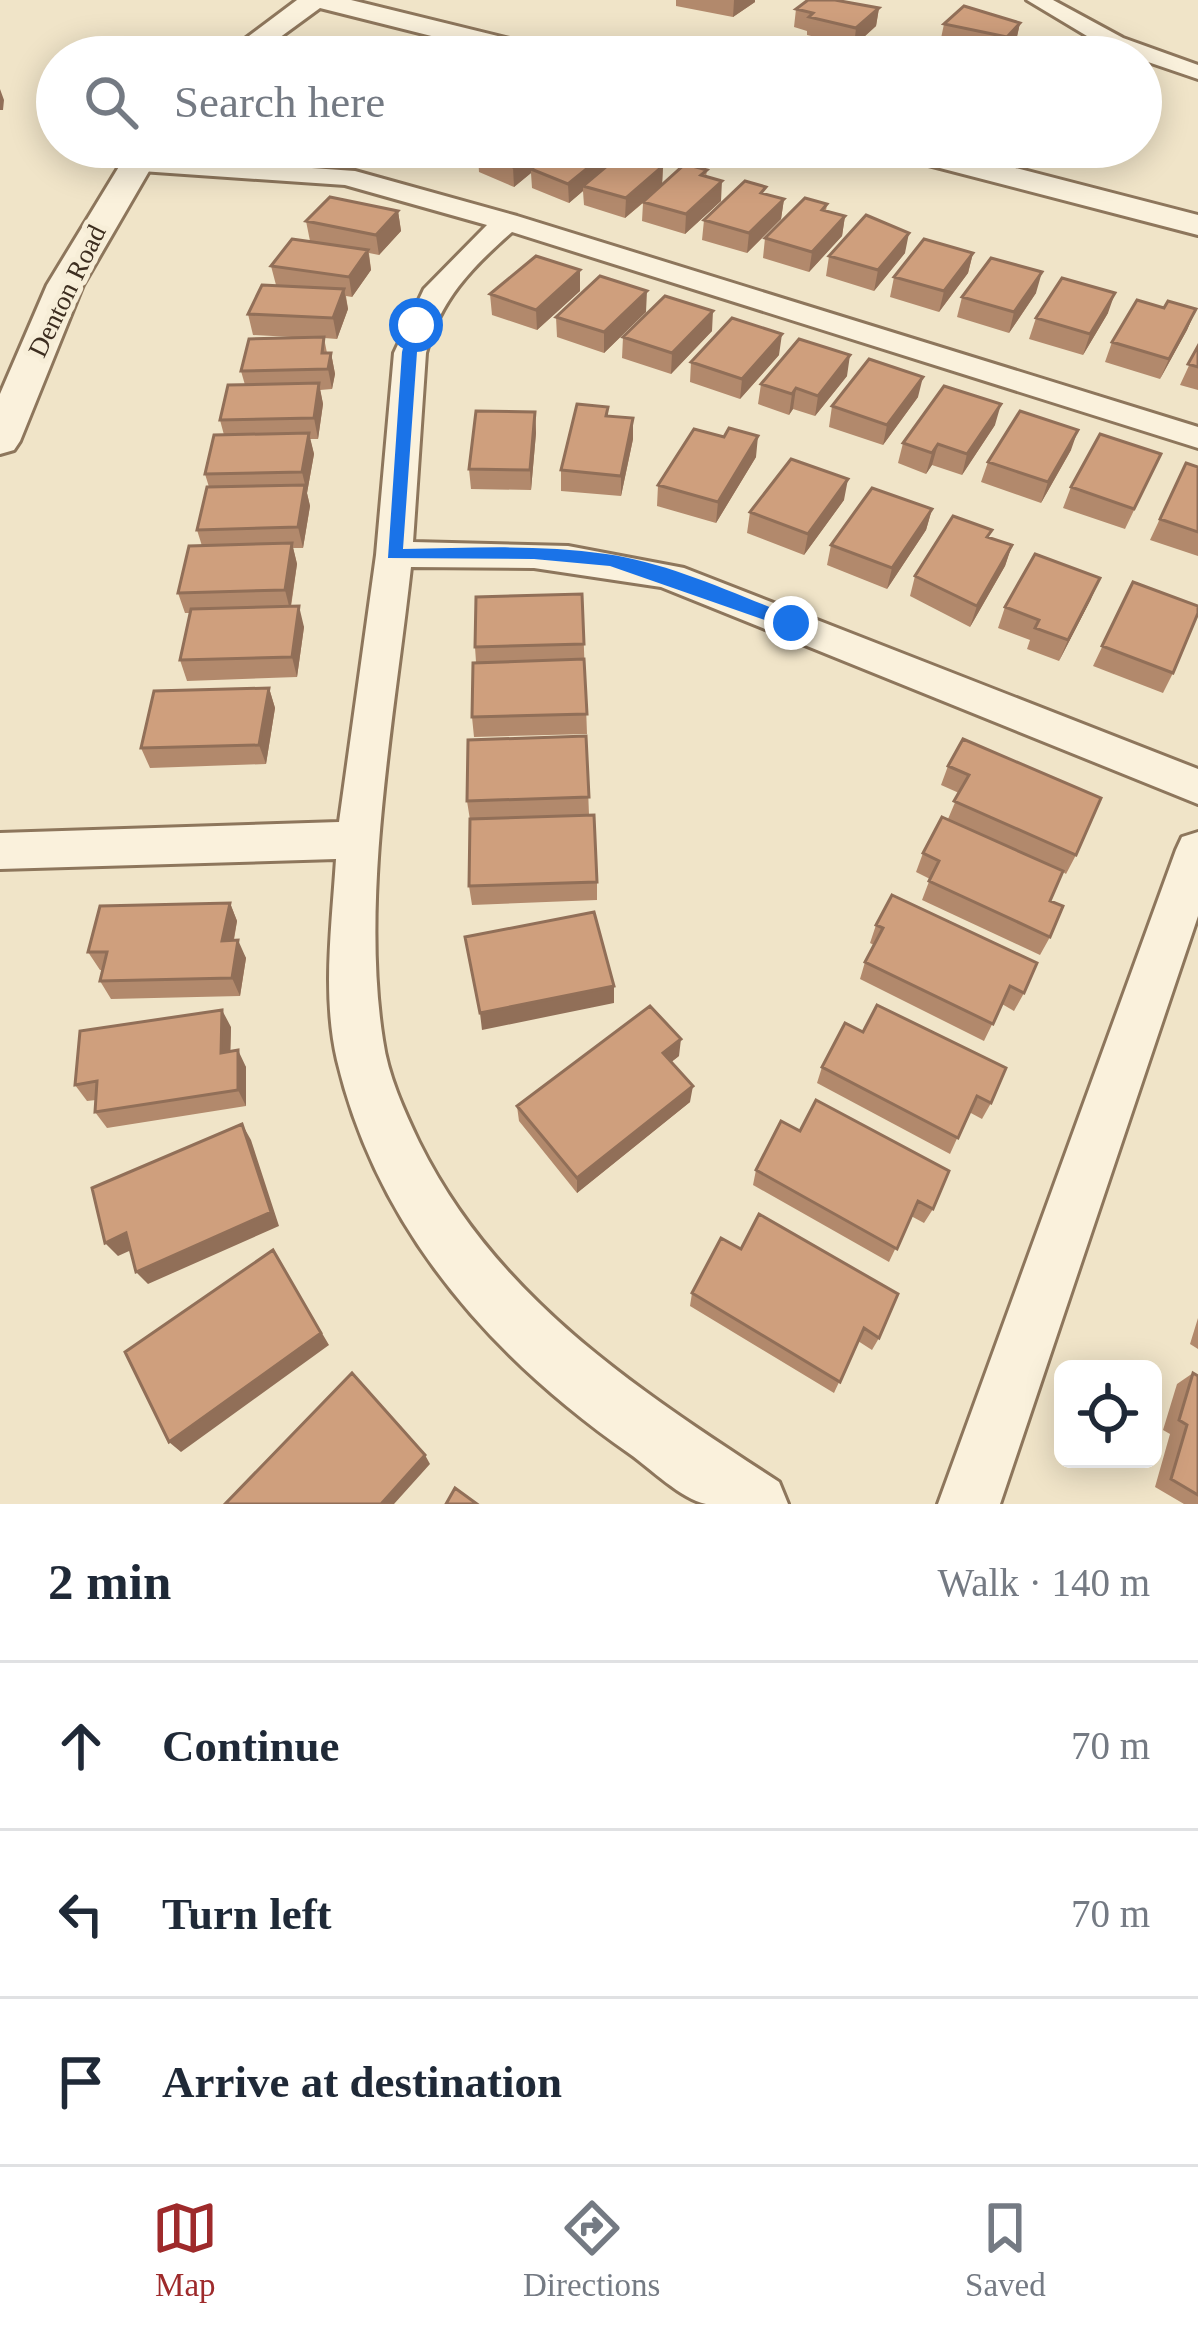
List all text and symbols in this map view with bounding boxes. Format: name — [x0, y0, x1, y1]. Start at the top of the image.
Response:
search box — [36, 36, 1162, 168]
icon: search — [78, 69, 144, 135]
text: Search here — [174, 77, 385, 127]
street label: Denton Road — [22, 220, 112, 362]
route start — [389, 298, 443, 352]
route end — [764, 596, 818, 650]
map controls — [1054, 1360, 1162, 1468]
button: locate — [1054, 1360, 1162, 1468]
text: 2 min — [48, 1554, 171, 1610]
text: Walk · 140 m — [938, 1561, 1150, 1604]
icon: ahead — [48, 1713, 114, 1779]
text: Continue — [162, 1721, 340, 1771]
text: 70 m — [1071, 1724, 1150, 1767]
icon: left — [48, 1881, 114, 1947]
text: Turn left — [162, 1889, 332, 1939]
text: 70 m — [1071, 1892, 1150, 1935]
icon: arrive — [48, 2049, 114, 2115]
text: Arrive at destination — [162, 2057, 562, 2107]
tab: Map — [152, 2195, 218, 2304]
tab: Directions — [523, 2195, 660, 2304]
tab: Saved — [965, 2195, 1046, 2304]

